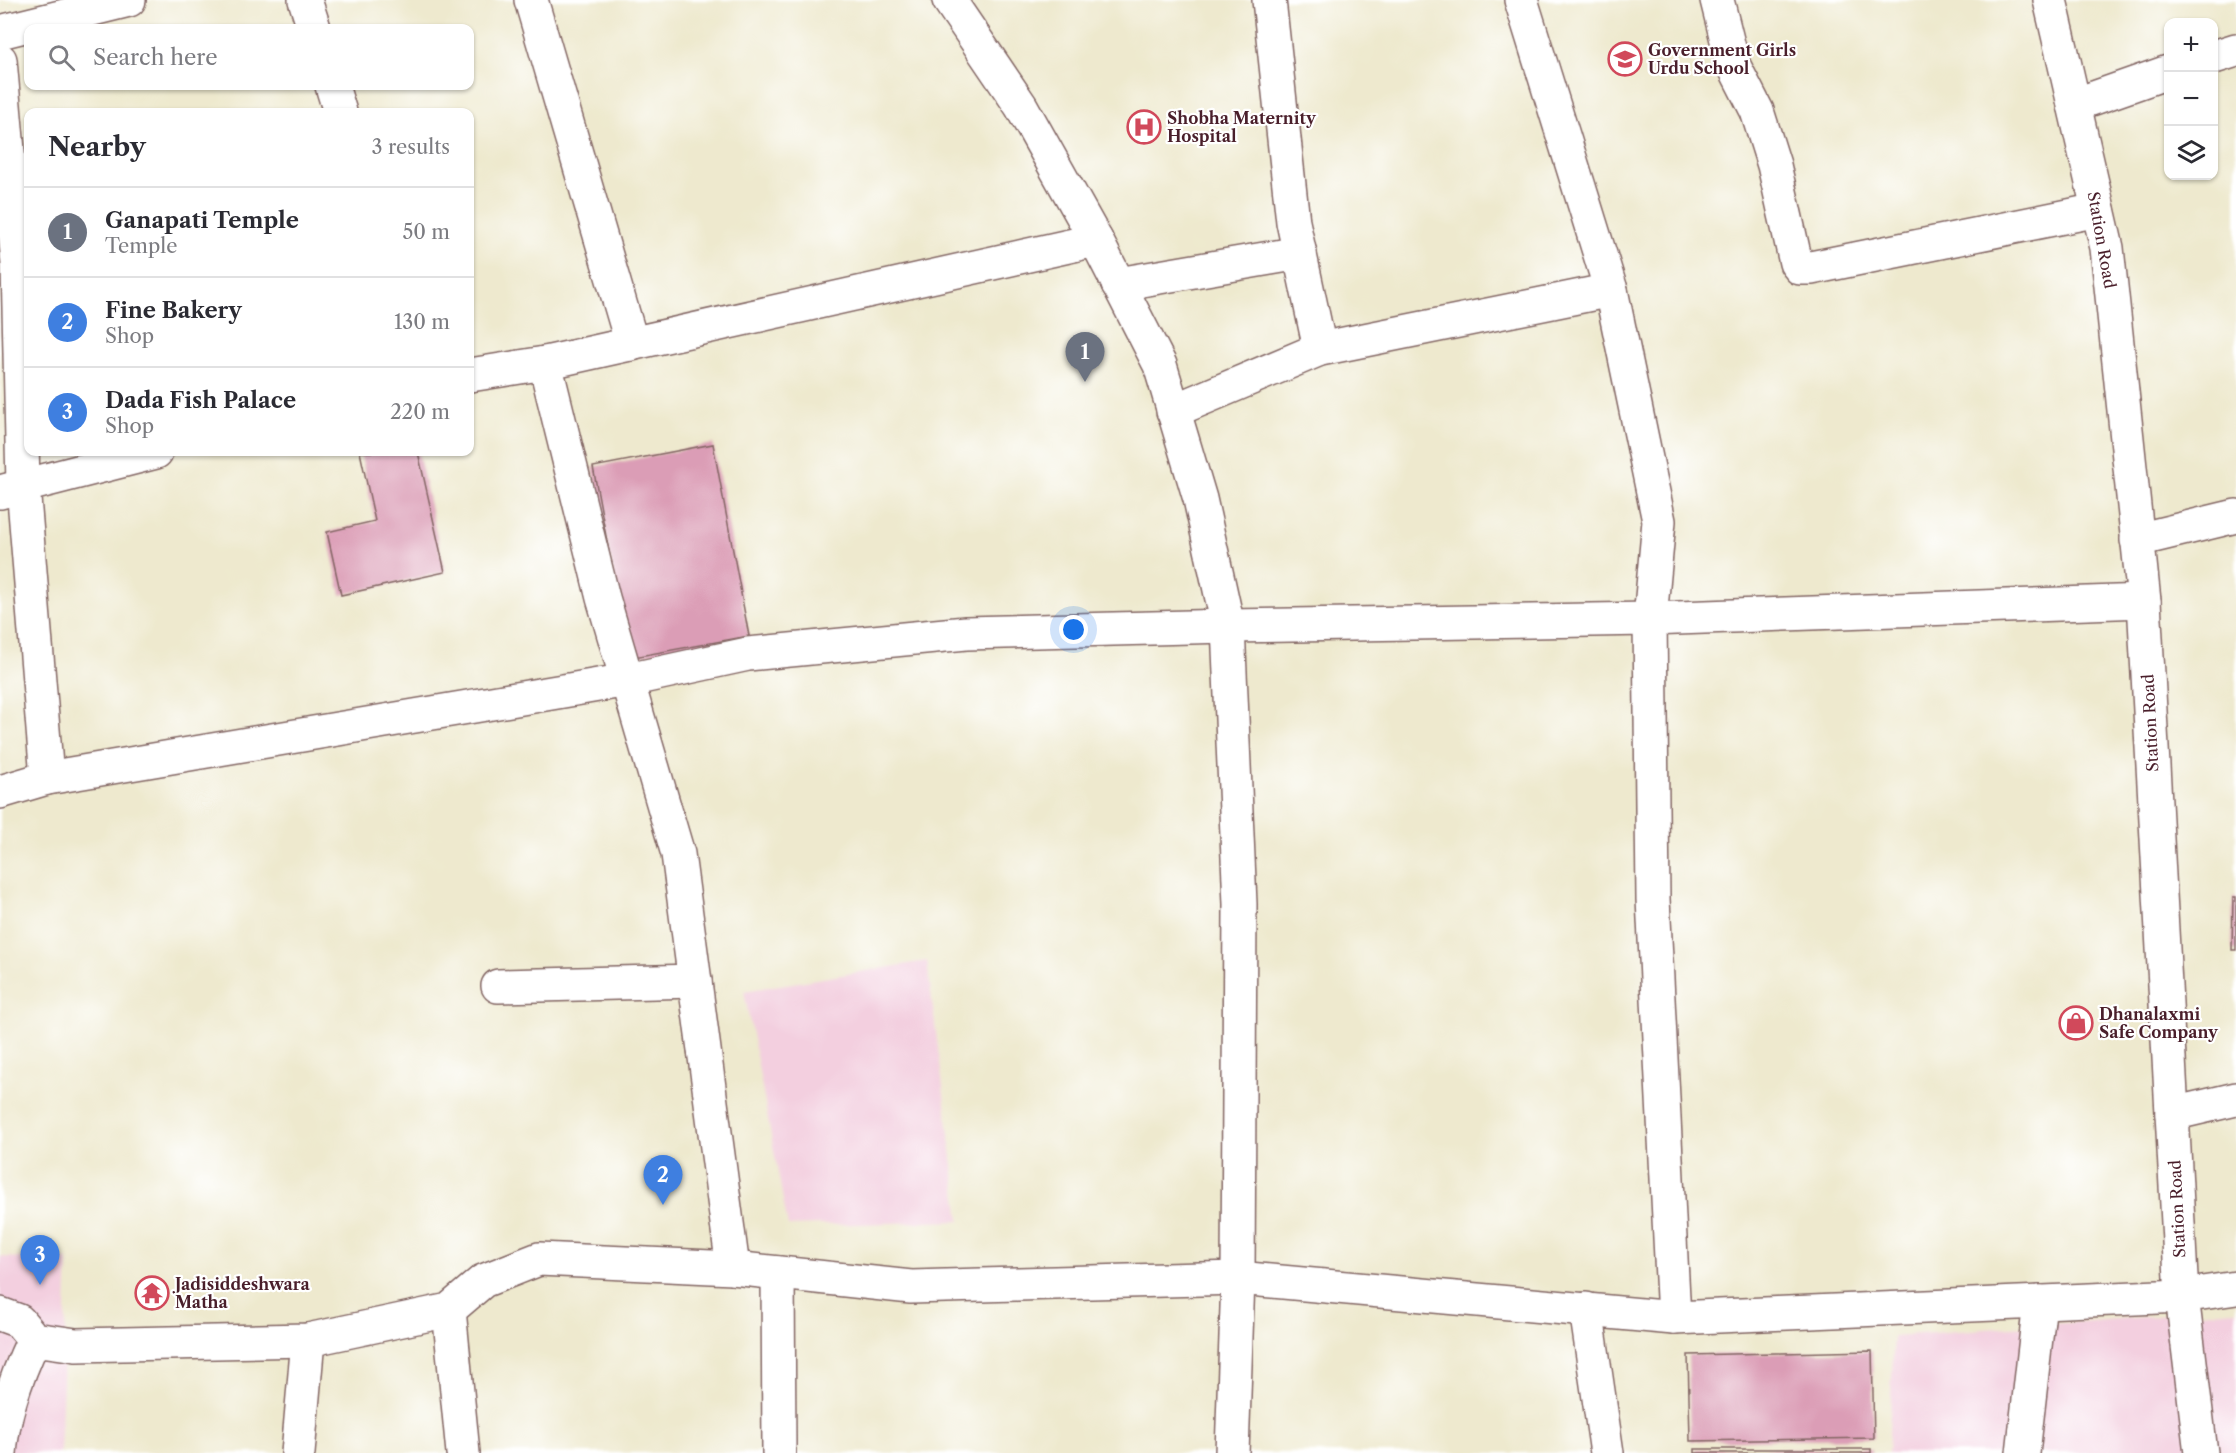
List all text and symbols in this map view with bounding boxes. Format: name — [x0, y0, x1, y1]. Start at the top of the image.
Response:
map controls — [2164, 18, 2218, 180]
button: + — [2164, 18, 2218, 72]
search box — [24, 24, 474, 90]
place label: Government Girls Urdu School — [1648, 40, 1796, 78]
icon: search — [45, 41, 78, 74]
school or university icon: Government Girls Urdu School — [1607, 41, 1643, 77]
text: Search here — [93, 44, 218, 71]
button: − — [2164, 72, 2218, 126]
place label: Shobha Maternity Hospital — [1167, 108, 1317, 146]
hospital icon: Shobha Maternity Hospital — [1126, 109, 1162, 145]
button: layers — [2164, 126, 2218, 180]
text: Nearby — [48, 131, 146, 163]
text: 3 results — [372, 135, 450, 159]
street label: Station Road — [2084, 190, 2120, 290]
text: Ganapati Temple — [105, 207, 299, 234]
text: 1 — [63, 220, 72, 244]
text: 50 m — [403, 220, 450, 244]
text: Temple — [105, 234, 177, 258]
text: Fine Bakery — [105, 297, 242, 324]
text: 2 — [62, 310, 73, 334]
text: 130 m — [394, 310, 450, 334]
text: Shop — [105, 324, 154, 348]
pin: 1 — [1066, 332, 1104, 382]
text: Dada Fish Palace — [105, 387, 296, 414]
text: 3 — [62, 400, 73, 424]
text: 220 m — [390, 400, 450, 424]
text: Shop — [105, 414, 154, 438]
your location — [1059, 615, 1088, 644]
street label: Station Road — [2137, 673, 2163, 772]
place label: Dhanalaxmi Safe Company — [2099, 1004, 2219, 1042]
shop icon: Dhanalaxmi Safe Company — [2058, 1005, 2094, 1041]
pin: 2 — [644, 1156, 682, 1205]
street label: Station Road — [2164, 1159, 2190, 1258]
pin: 3 — [20, 1236, 60, 1285]
place label: Jadisiddeshwara Matha — [172, 1274, 311, 1312]
temple icon: Jadisiddeshwara Matha — [134, 1275, 170, 1311]

